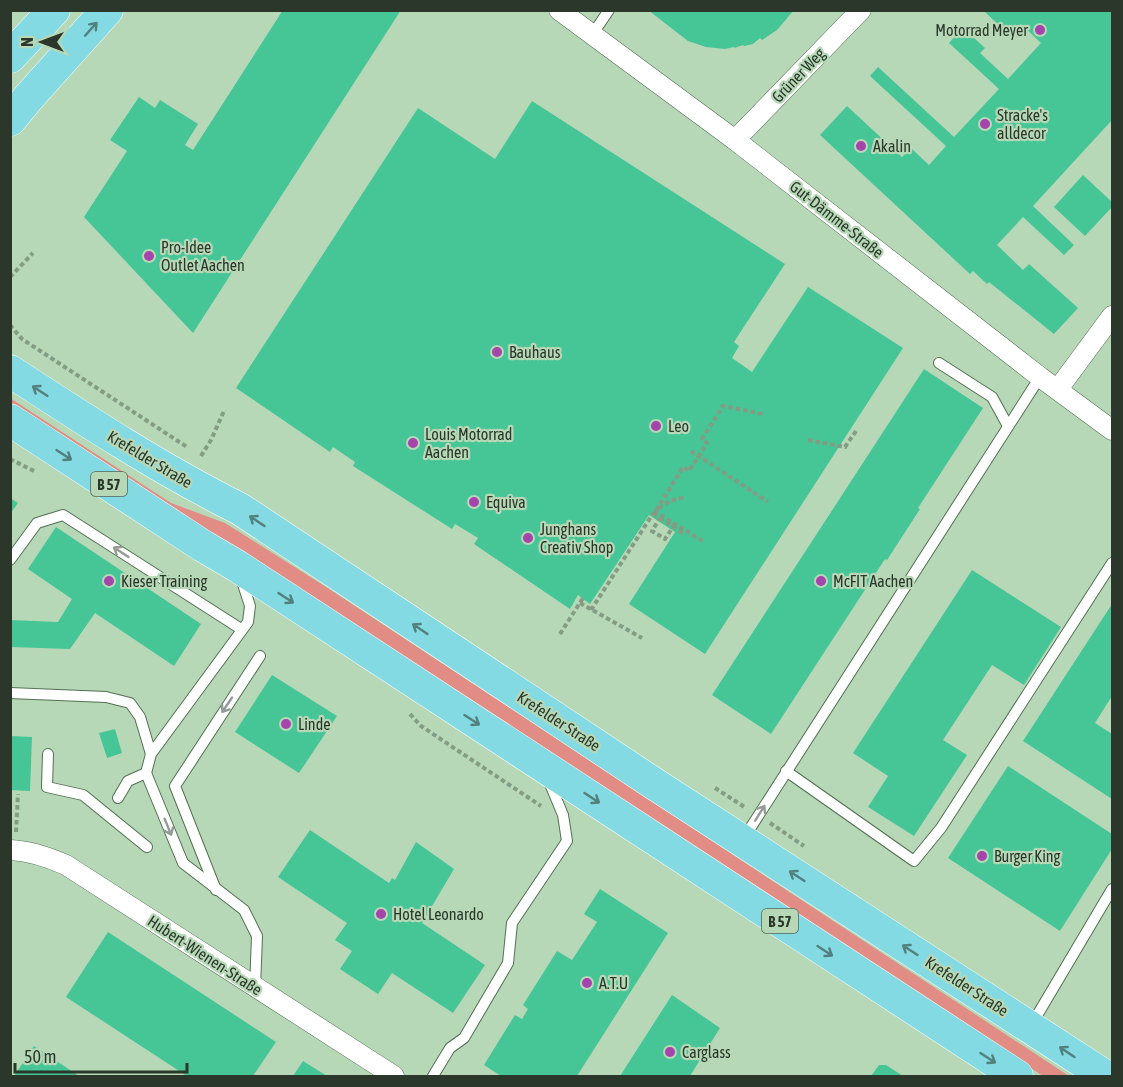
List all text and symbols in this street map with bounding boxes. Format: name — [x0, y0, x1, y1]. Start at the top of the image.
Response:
north arrow — [12, 12, 72, 72]
one-way arrow — [84, 21, 98, 36]
place label: Motorrad Meyer — [935, 21, 1028, 40]
marker: Motorrad Meyer — [1033, 23, 1047, 37]
text: N — [18, 37, 36, 47]
street label: Grüner Weg — [768, 44, 829, 106]
place label: Stracke's alldecor — [997, 106, 1048, 142]
marker: Stracke's alldecor — [978, 117, 992, 131]
place label: Akalin — [873, 137, 911, 155]
marker: Akalin — [854, 139, 868, 153]
street label: Gut-Dämme-Straße — [787, 177, 887, 261]
place label: Pro-Idee Outlet Aachen — [161, 238, 245, 274]
marker: Pro-Idee Outlet Aachen — [142, 249, 156, 263]
place label: Bauhaus — [509, 343, 561, 361]
marker: Bauhaus — [490, 345, 504, 359]
one-way arrow — [32, 384, 49, 396]
place label: Leo — [668, 417, 689, 435]
marker: Leo — [649, 419, 663, 433]
place label: Louis Motorrad Aachen — [425, 425, 512, 461]
street label: Krefelder Straße — [105, 427, 195, 491]
marker: Louis Motorrad Aachen — [406, 436, 420, 450]
one-way arrow — [55, 449, 72, 461]
road number: B 57 — [91, 472, 127, 496]
place label: Equiva — [486, 493, 526, 512]
marker: Equiva — [467, 495, 481, 509]
one-way arrow — [249, 515, 266, 527]
place label: Junghans Creativ Shop — [540, 520, 613, 557]
marker: Junghans Creativ Shop — [521, 531, 535, 545]
one-way arrow — [113, 546, 130, 558]
place label: Kieser Training — [121, 572, 207, 591]
place label: McFIT Aachen — [833, 572, 913, 590]
marker: Kieser Training — [102, 574, 116, 588]
marker: McFIT Aachen — [814, 574, 828, 588]
one-way arrow — [277, 592, 294, 604]
one-way arrow — [413, 623, 429, 635]
street label: Krefelder Straße — [514, 688, 604, 754]
one-way arrow — [221, 696, 233, 713]
one-way arrow — [463, 714, 480, 726]
place label: Linde — [298, 715, 330, 733]
marker: Linde — [279, 717, 293, 731]
one-way arrow — [583, 792, 600, 804]
one-way arrow — [754, 805, 766, 822]
one-way arrow — [163, 817, 174, 835]
place label: Burger King — [994, 847, 1061, 866]
marker: Burger King — [975, 849, 989, 863]
one-way arrow — [788, 870, 805, 883]
place label: Hotel Leonardo — [393, 905, 484, 923]
marker: Hotel Leonardo — [374, 907, 388, 921]
road number: B 57 — [762, 909, 798, 933]
street label: Hubert-Wienen-Straße — [145, 911, 265, 999]
one-way arrow — [902, 943, 919, 955]
one-way arrow — [817, 945, 833, 957]
street label: Krefelder Straße — [922, 953, 1012, 1019]
place label: A.T.U — [599, 974, 628, 992]
marker: A.T.U — [580, 976, 594, 990]
scale bar — [15, 1036, 188, 1074]
place label: Carglass — [682, 1043, 731, 1062]
marker: Carglass — [663, 1045, 677, 1059]
one-way arrow — [1059, 1045, 1076, 1058]
text: 50 m — [24, 1046, 56, 1067]
one-way arrow — [980, 1052, 996, 1064]

